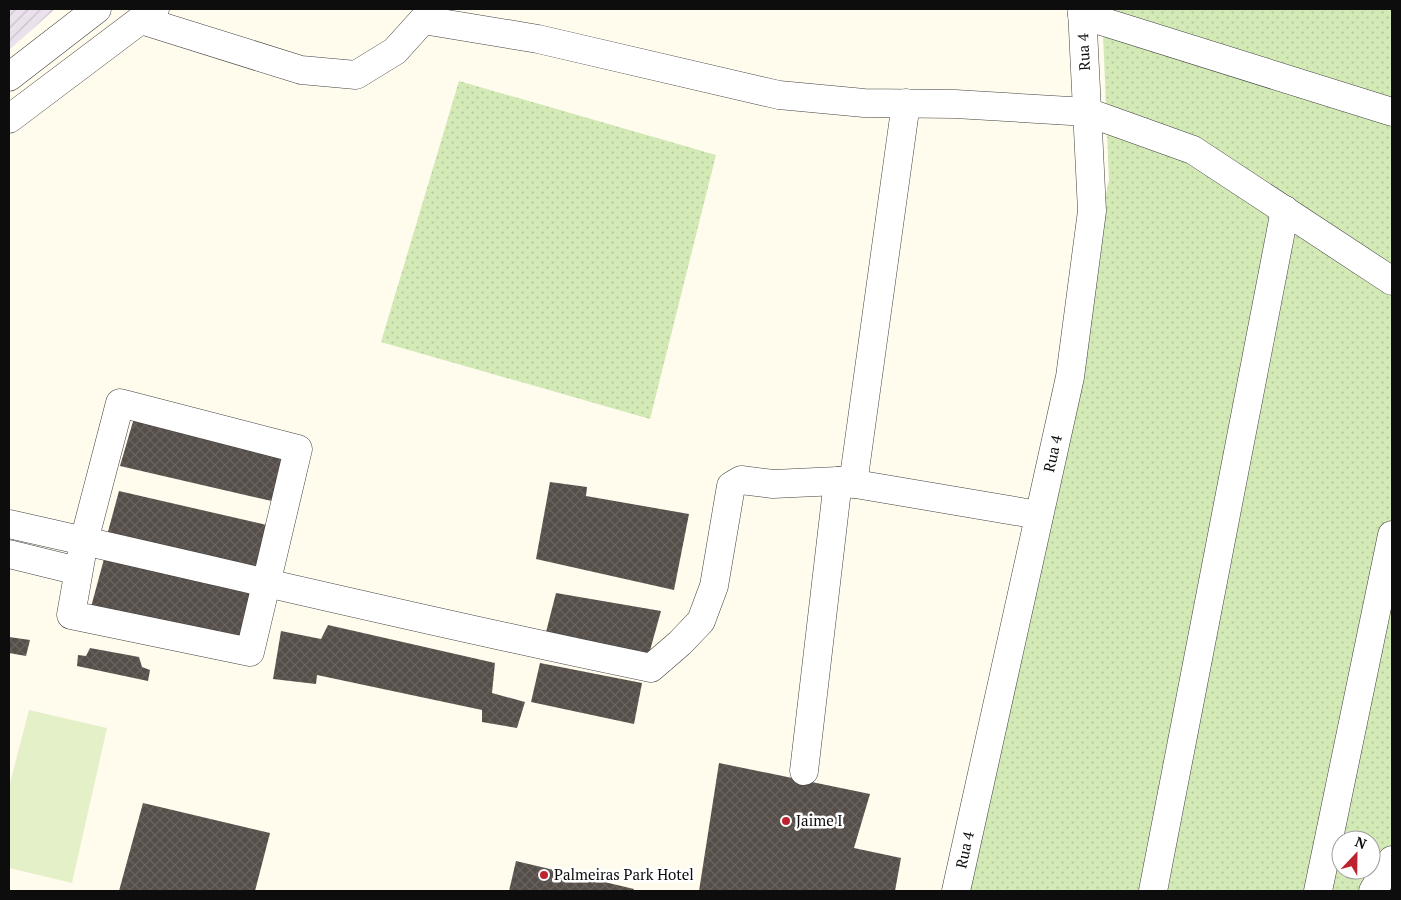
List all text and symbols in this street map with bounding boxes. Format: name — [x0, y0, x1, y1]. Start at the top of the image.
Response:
street label: Rua 4 — [1072, 33, 1094, 71]
street label: Rua 4 — [1038, 433, 1066, 474]
place label: Jaime I — [796, 810, 843, 830]
marker: Jaime I — [780, 815, 792, 827]
street label: Rua 4 — [950, 829, 978, 870]
north arrow — [1331, 830, 1381, 880]
text: N — [1353, 832, 1370, 853]
place label: Palmeiras Park Hotel — [554, 864, 694, 884]
marker: Palmeiras Park Hotel — [538, 869, 550, 881]

